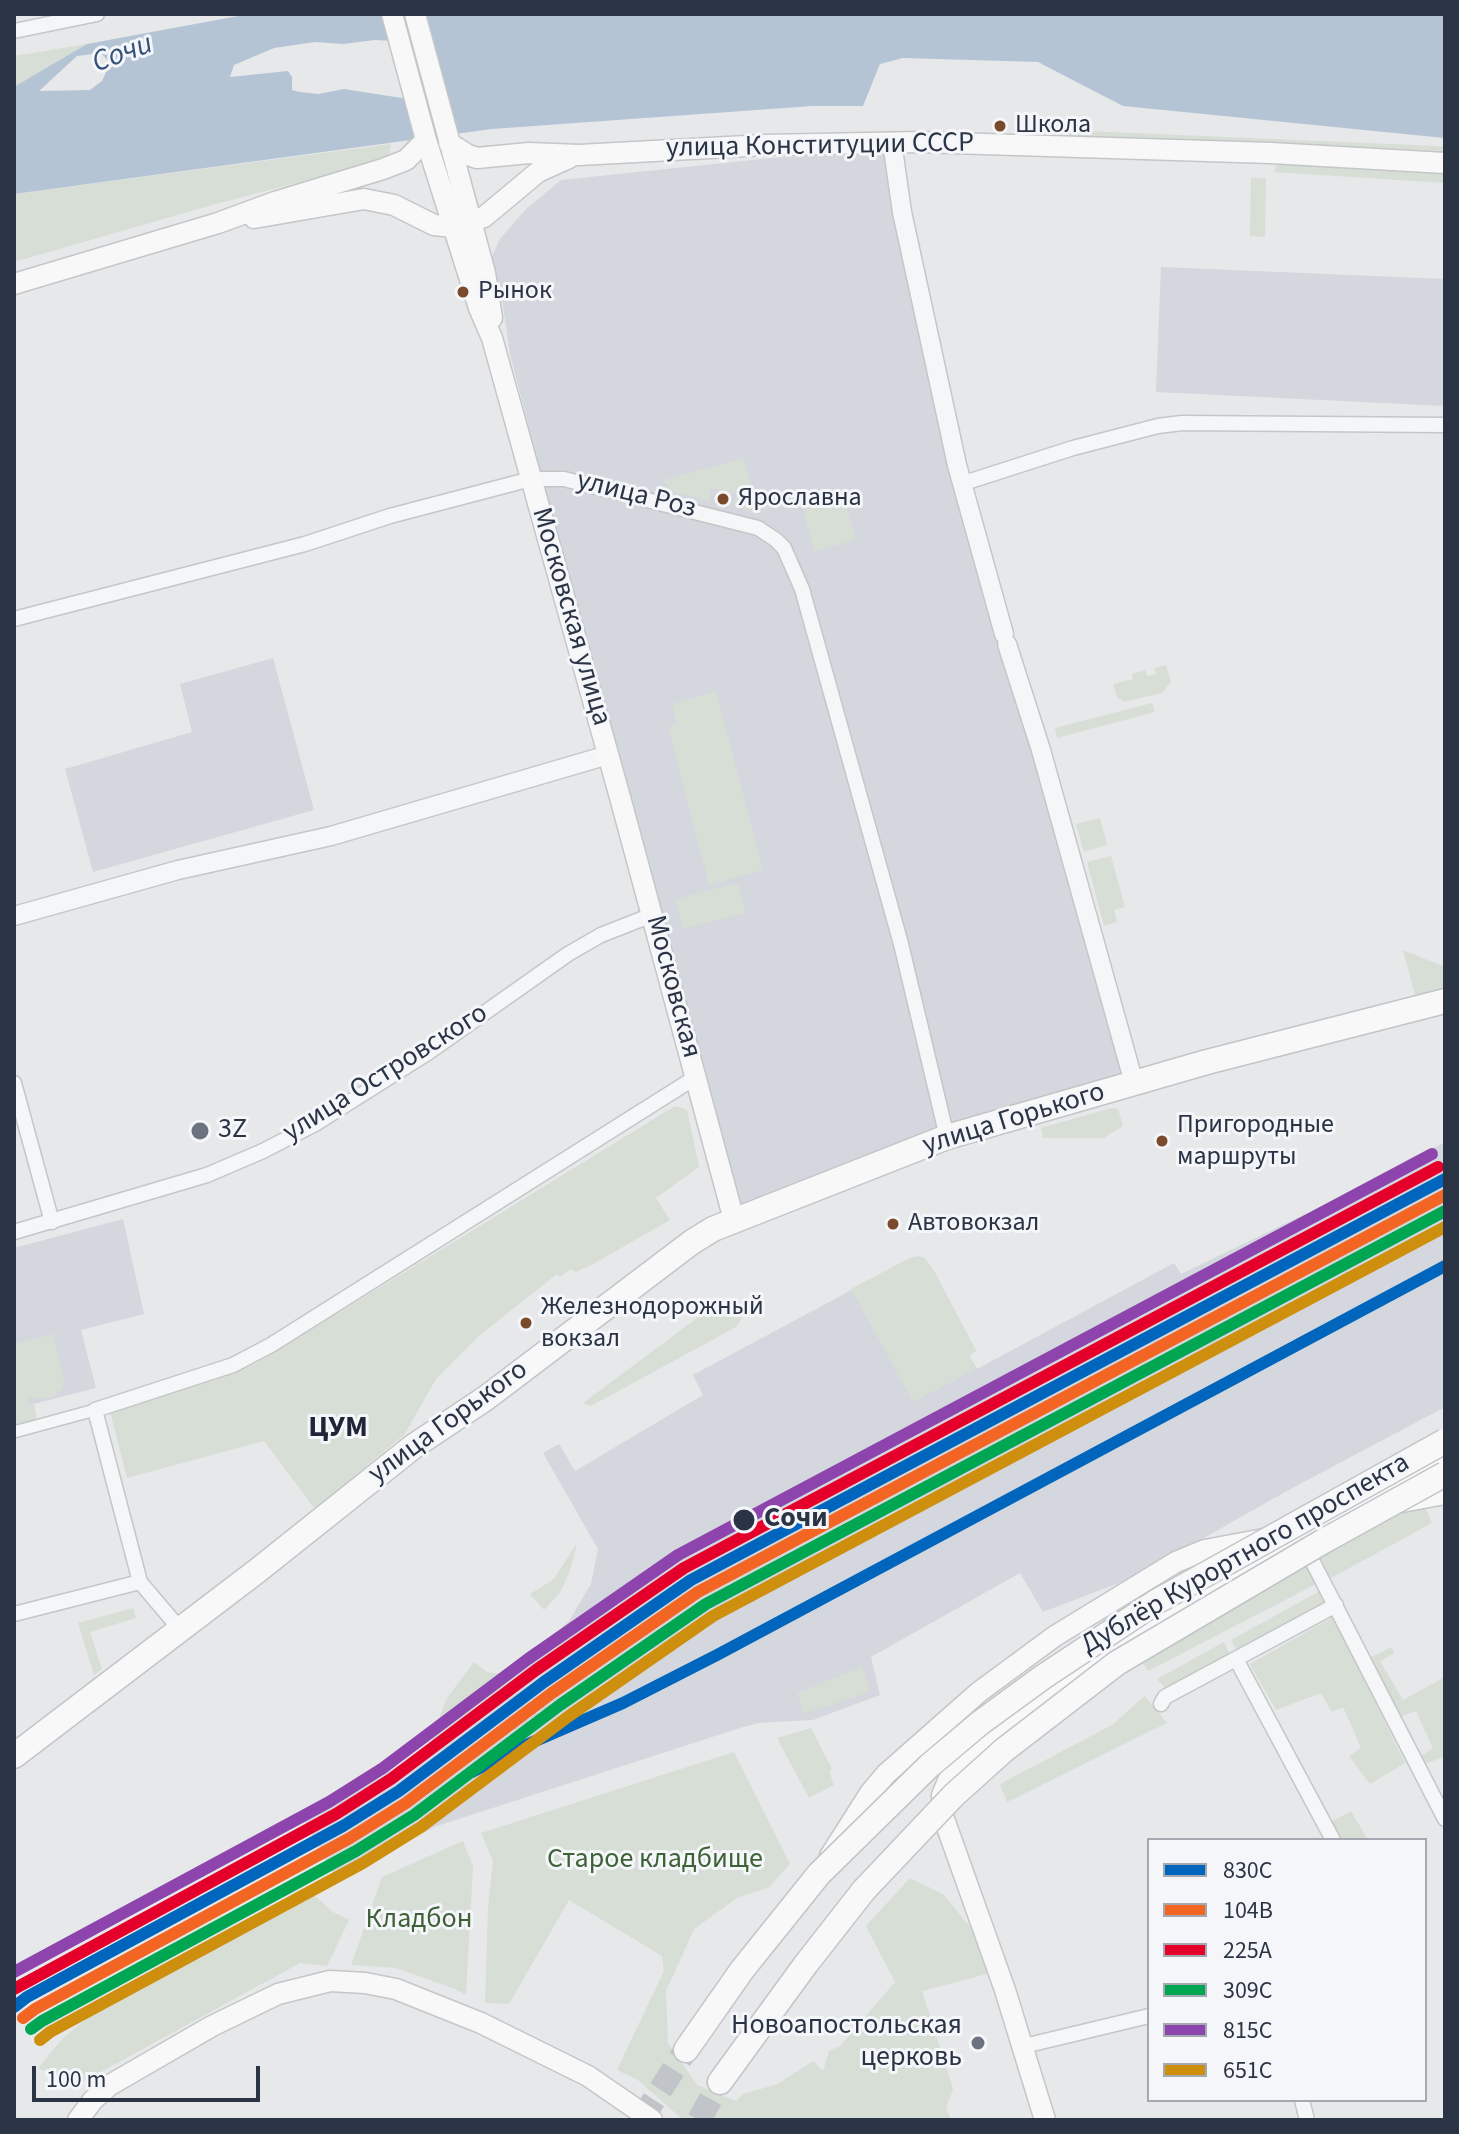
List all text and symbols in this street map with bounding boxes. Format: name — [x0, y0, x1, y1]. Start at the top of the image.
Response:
water label: Сочи — [88, 28, 158, 82]
place label: Школа — [1015, 110, 1091, 142]
marker: Школа — [992, 118, 1008, 134]
street label: улица Конституции СССР — [666, 128, 974, 166]
place label: Рынок — [478, 276, 552, 308]
marker: Рынок — [455, 284, 471, 300]
street label: улица Роз — [573, 465, 699, 527]
place label: Ярославна — [738, 483, 862, 515]
marker: Ярославна — [715, 491, 731, 507]
street label: Московская улица — [523, 504, 617, 730]
street label: Московская — [637, 912, 707, 1062]
street label: улица Островского — [278, 998, 494, 1150]
street label: улица Горького — [919, 1076, 1109, 1164]
place label: Пригородные маршруты — [1177, 1110, 1334, 1172]
place label: 3Z — [218, 1114, 247, 1148]
marker: 3Z — [189, 1120, 211, 1142]
marker: Пригородные маршруты — [1154, 1133, 1170, 1149]
place label: Автовокзал — [908, 1208, 1039, 1240]
marker: Автовокзал — [885, 1216, 901, 1232]
place label: Железнодорожный вокзал — [541, 1292, 764, 1354]
marker: Железнодорожный вокзал — [518, 1315, 534, 1331]
street label: улица Горького — [363, 1354, 535, 1492]
district label: ЦУМ — [308, 1411, 368, 1447]
street label: Дублёр Курортного проспекта — [1076, 1447, 1416, 1663]
place label: Сочи — [764, 1503, 828, 1537]
marker: Сочи — [731, 1507, 757, 1533]
legend — [1147, 1838, 1427, 2102]
park label: Старое кладбище — [547, 1844, 763, 1878]
text: 830С — [1223, 1853, 1273, 1888]
text: 104В — [1223, 1893, 1273, 1928]
park label: Кладбон — [366, 1904, 472, 1938]
text: 225А — [1223, 1933, 1272, 1968]
text: 309С — [1223, 1973, 1273, 2008]
place label: Новоапостольская церковь — [731, 2010, 962, 2076]
text: 815С — [1223, 2013, 1273, 2048]
marker: Новоапостольская церковь — [969, 2034, 987, 2052]
scale bar — [36, 2050, 264, 2100]
text: 651С — [1223, 2053, 1273, 2088]
text: 100 m — [46, 2062, 106, 2097]

